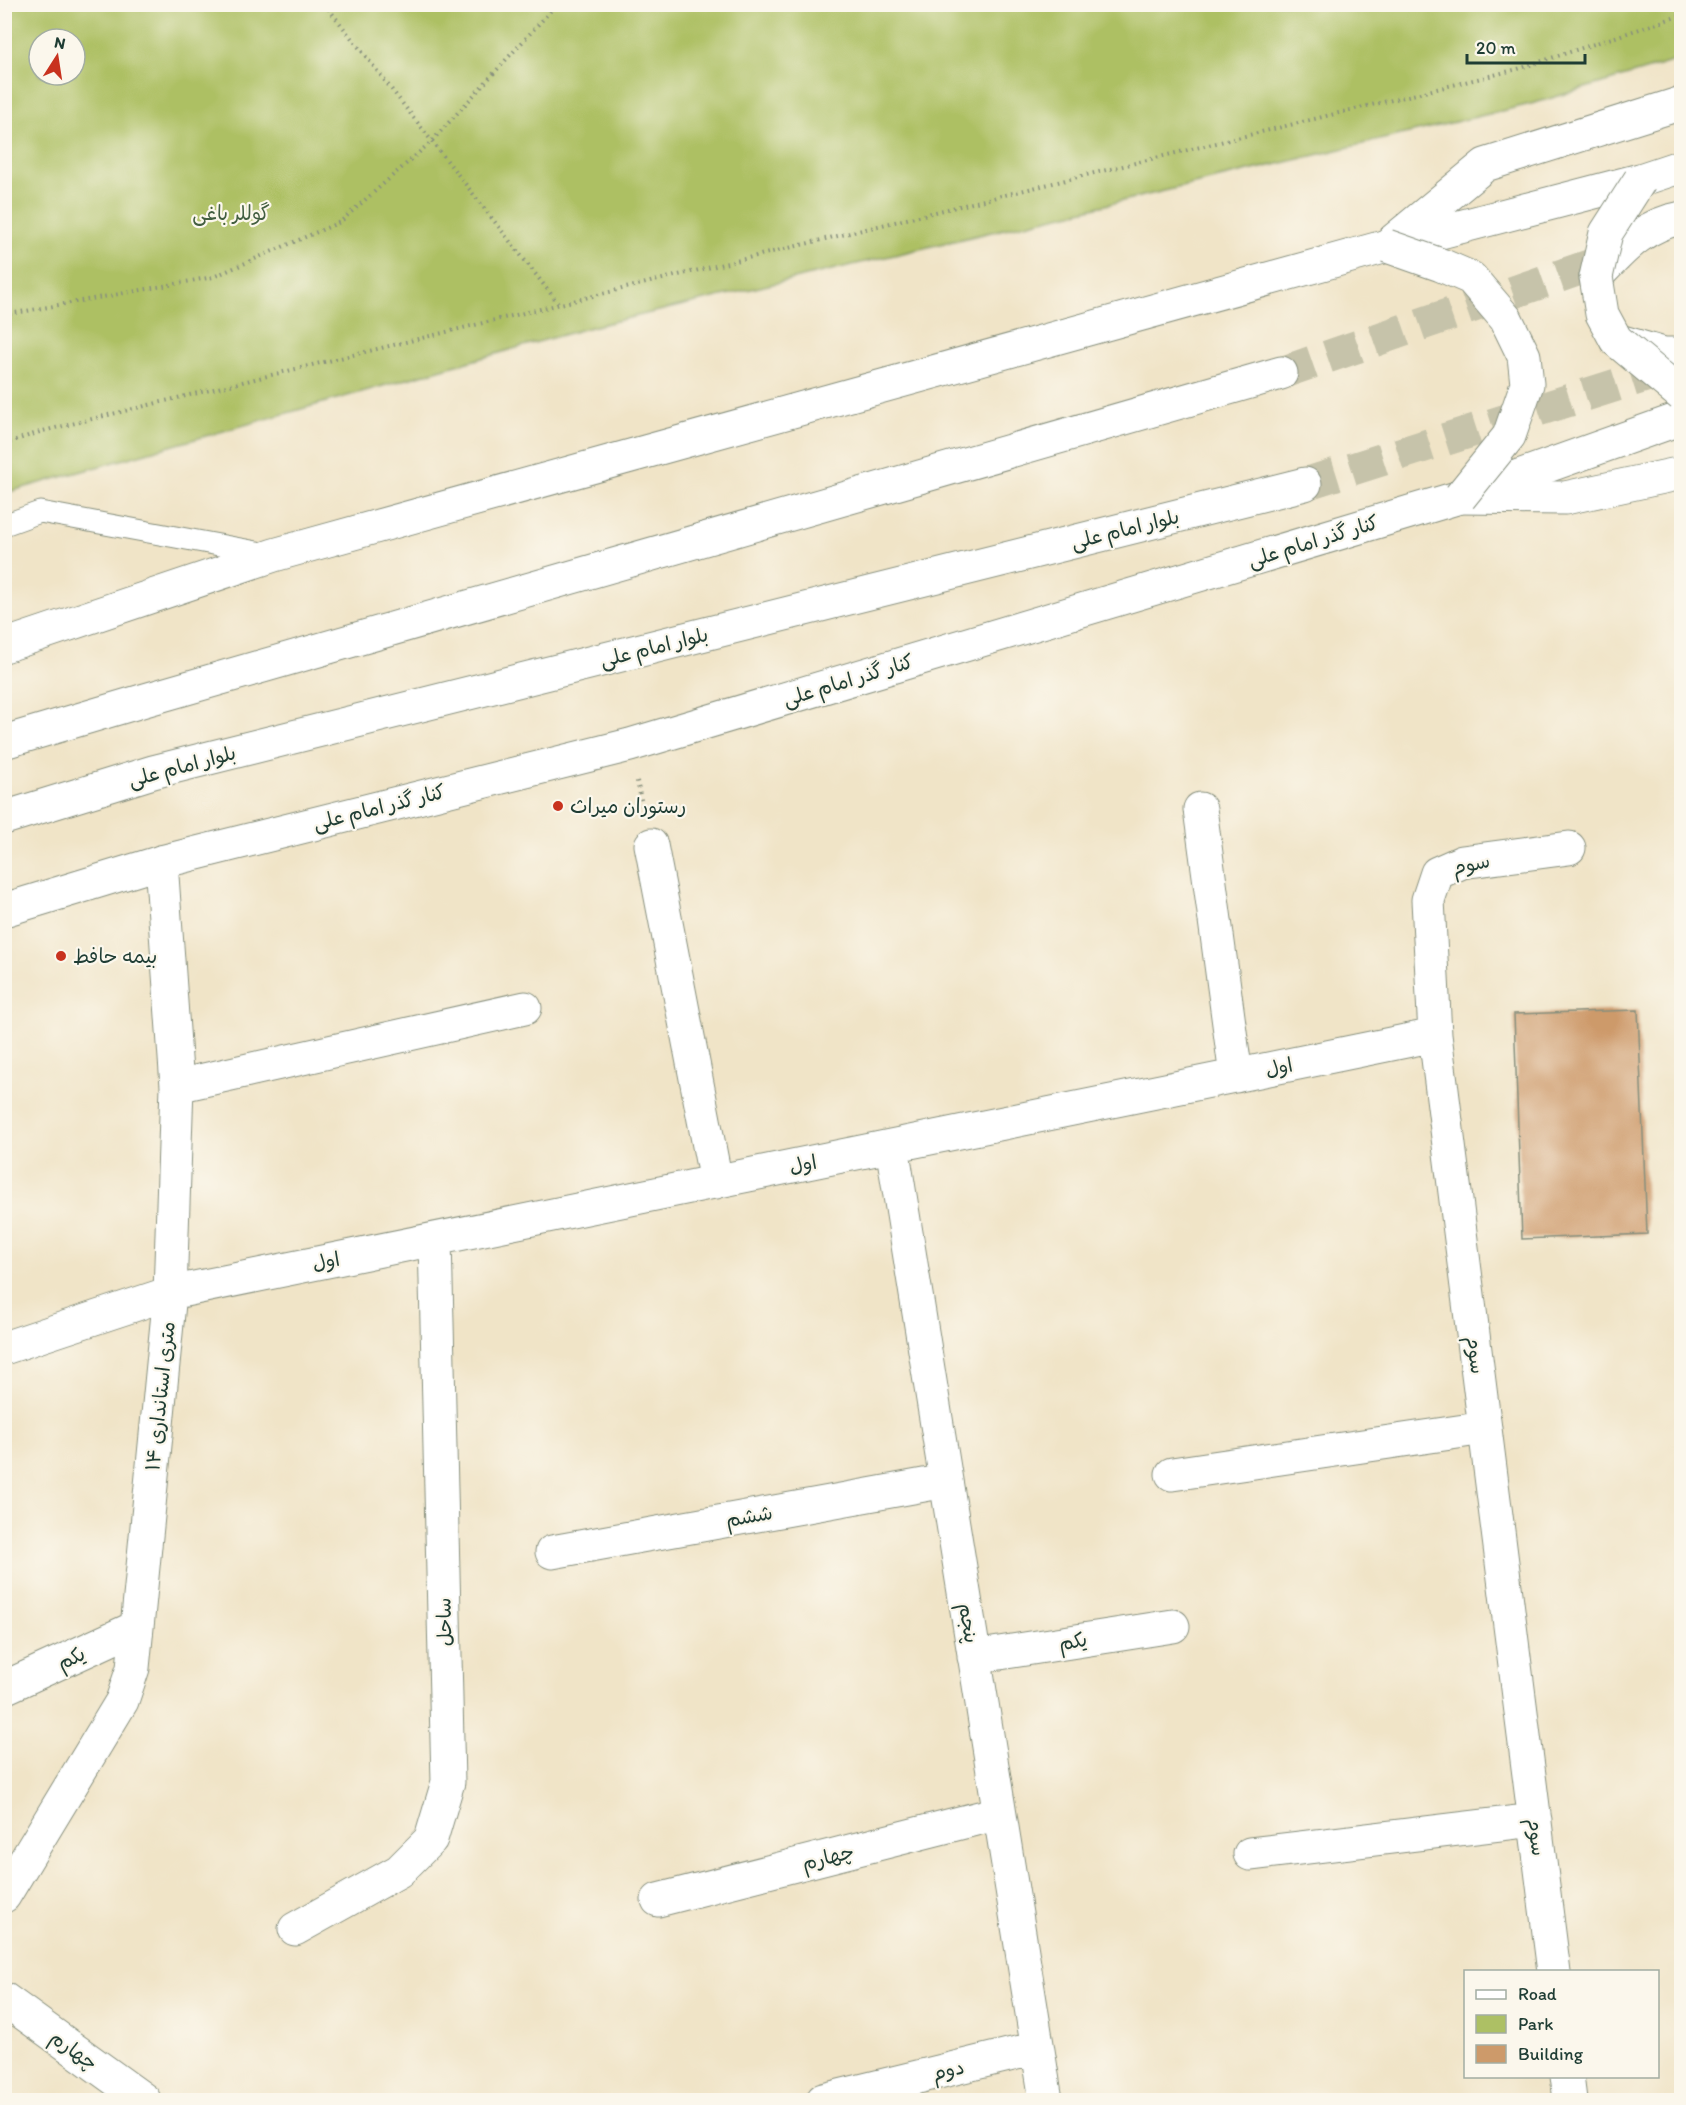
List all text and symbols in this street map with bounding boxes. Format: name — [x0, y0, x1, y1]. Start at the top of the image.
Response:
north arrow — [27, 27, 87, 87]
scale bar — [1467, 27, 1586, 65]
text: N — [53, 32, 67, 53]
text: 20 m — [1476, 37, 1516, 59]
park label: گوللر باغی — [192, 201, 270, 226]
street label: بلوار امام علی — [1068, 504, 1182, 557]
street label: کنار گذر امام علی — [1245, 510, 1382, 575]
street label: بلوار امام علی — [597, 622, 711, 675]
street label: کنار گذر امام علی — [780, 649, 917, 714]
street label: بلوار امام علی — [126, 740, 239, 795]
street label: کنار گذر امام علی — [310, 779, 448, 838]
place label: رستوران میراث — [570, 794, 686, 820]
marker: رستوران میراث — [551, 799, 565, 813]
street label: سوم — [1450, 848, 1493, 884]
place label: بیمه حافط — [73, 944, 157, 968]
marker: بیمه حافط — [54, 949, 68, 963]
street label: اول — [1263, 1052, 1295, 1082]
street label: اول — [787, 1150, 819, 1178]
street label: اول — [310, 1247, 342, 1275]
street label: ۱۴ متری استانداری — [140, 1320, 180, 1472]
street label: سوم — [1458, 1335, 1490, 1376]
street label: ششم — [724, 1500, 775, 1535]
street label: ساحل — [432, 1597, 456, 1647]
street label: پنجم — [951, 1601, 984, 1645]
street label: یکم — [1057, 1627, 1089, 1658]
street label: یکم — [53, 1641, 90, 1678]
street label: سوم — [1519, 1817, 1551, 1858]
street label: چهارم — [799, 1839, 857, 1878]
legend — [1464, 1970, 1659, 2078]
text: Road — [1518, 1983, 1557, 2005]
text: Park — [1518, 2013, 1553, 2035]
street label: چهارم — [44, 2025, 102, 2078]
text: Building — [1518, 2043, 1584, 2065]
street label: دوم — [929, 2054, 968, 2089]

